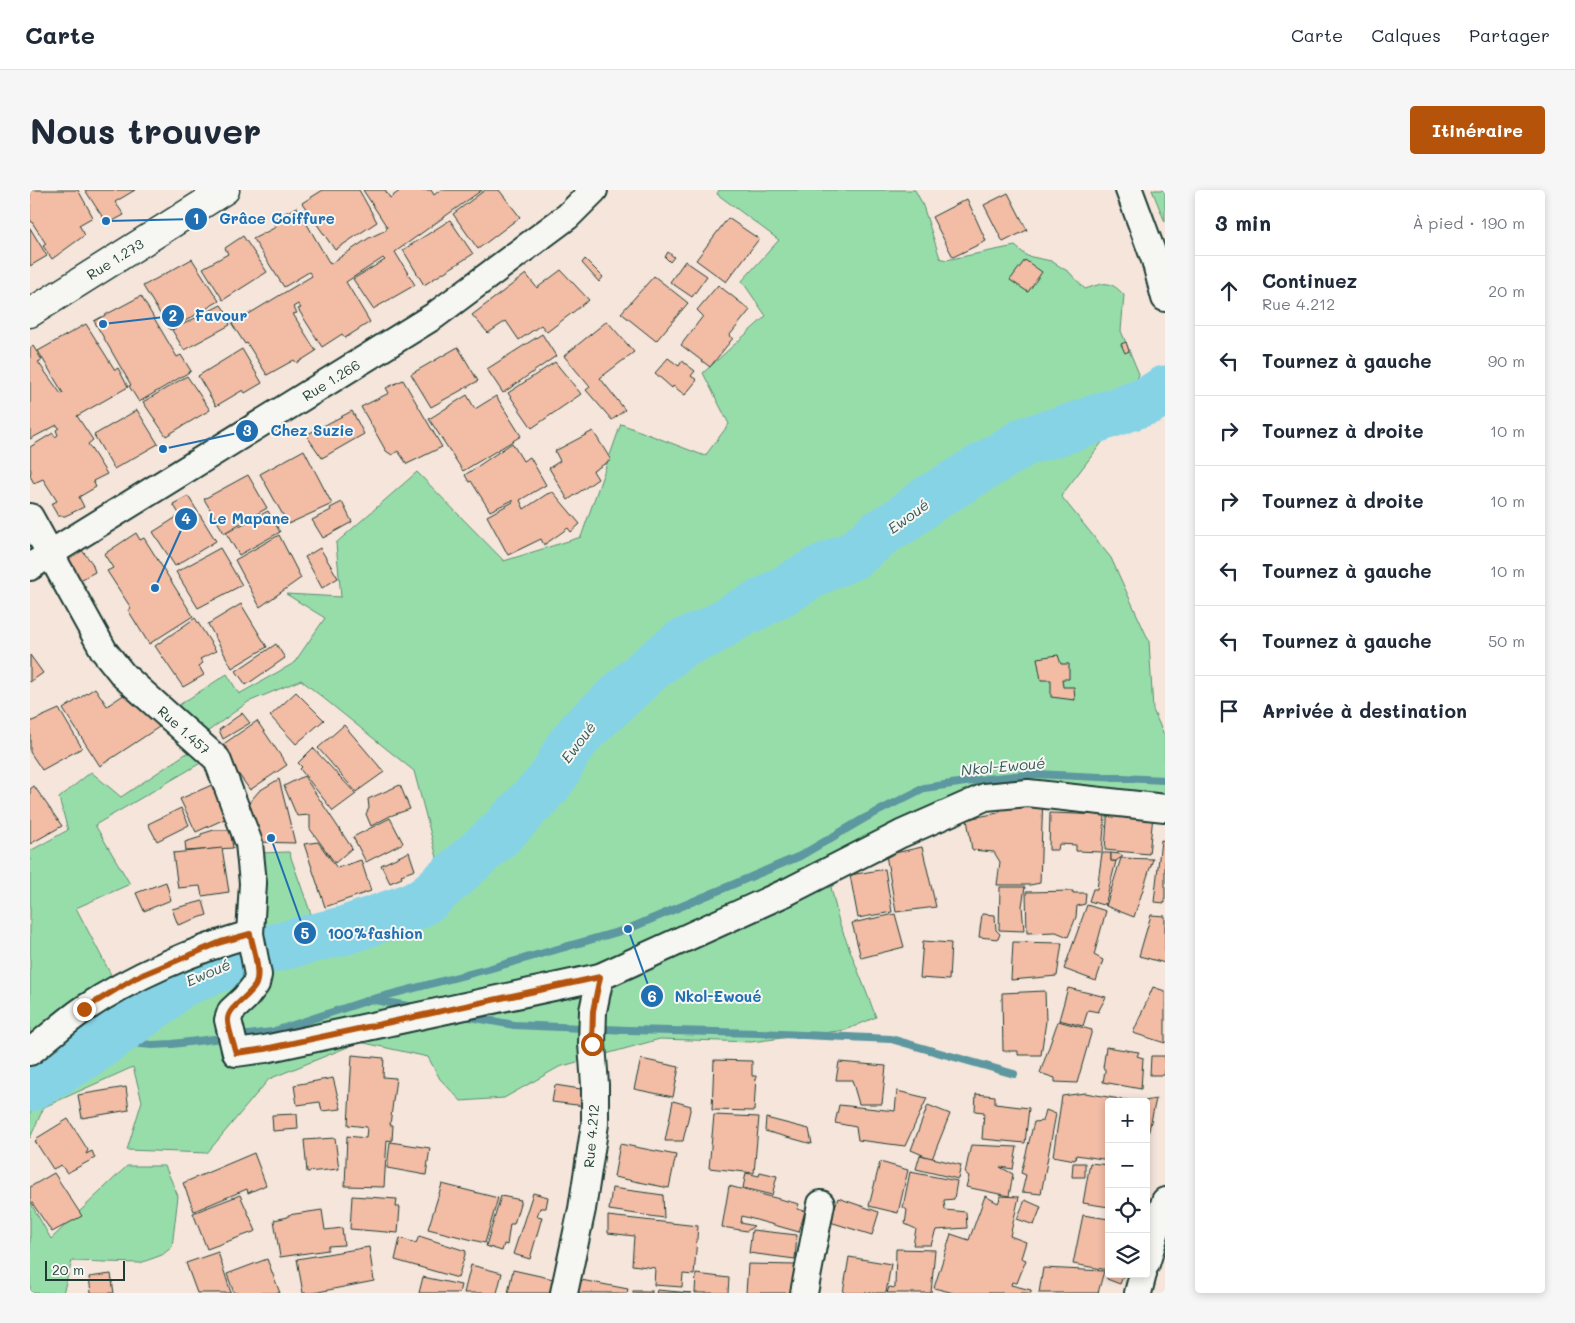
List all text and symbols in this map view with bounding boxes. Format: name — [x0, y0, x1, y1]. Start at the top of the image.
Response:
text: Carte — [25, 19, 95, 50]
text: Carte — [1291, 23, 1343, 47]
text: Calques — [1371, 23, 1441, 47]
text: Partager — [1469, 23, 1550, 47]
button: Itinéraire — [1410, 106, 1545, 154]
text: Nous trouver — [30, 107, 261, 153]
callout: Grâce Coiffure — [184, 204, 344, 234]
text: 1 — [193, 208, 199, 228]
text: Grâce Coiffure — [219, 208, 335, 228]
text: 3 min — [1215, 209, 1271, 236]
text: À pied · 190 m — [1412, 212, 1525, 233]
street label: Rue 1.273 — [83, 234, 147, 284]
text: Continuez — [1262, 268, 1357, 293]
icon: ahead — [1215, 277, 1243, 305]
text: 20 m — [1488, 280, 1525, 301]
text: Rue 4.212 — [1262, 293, 1335, 314]
callout: Favour — [160, 301, 258, 331]
text: 2 — [169, 305, 177, 325]
text: Favour — [195, 305, 247, 325]
icon: left — [1215, 347, 1243, 375]
text: Tournez à gauche — [1262, 348, 1431, 373]
text: 90 m — [1488, 350, 1525, 371]
street label: Rue 1.266 — [298, 355, 364, 405]
callout: Chez Suzie — [235, 416, 363, 446]
icon: right — [1215, 417, 1243, 445]
text: Tournez à droite — [1262, 418, 1424, 443]
text: 3 — [242, 420, 252, 440]
text: Chez Suzie — [270, 420, 354, 440]
text: 10 m — [1490, 420, 1525, 441]
icon: right — [1215, 487, 1243, 515]
text: Tournez à droite — [1262, 488, 1424, 513]
text: 10 m — [1490, 490, 1525, 511]
water label: Ewoué — [883, 494, 933, 538]
callout: Le Mapane — [174, 504, 299, 534]
text: 4 — [181, 508, 191, 528]
text: Le Mapane — [209, 508, 289, 528]
icon: left — [1215, 557, 1243, 585]
text: Tournez à gauche — [1262, 558, 1431, 583]
text: 10 m — [1490, 560, 1525, 581]
icon: left — [1215, 627, 1243, 655]
text: Tournez à gauche — [1262, 628, 1431, 653]
text: 50 m — [1488, 630, 1525, 651]
icon: arrive — [1215, 697, 1243, 725]
text: Arrivée à destination — [1262, 698, 1467, 723]
street label: Rue 1.457 — [154, 701, 214, 759]
water label: Ewoué — [556, 717, 600, 767]
water label: Nkol-Ewoué — [960, 752, 1046, 780]
callout: 100%fashion — [293, 918, 433, 948]
text: 5 — [301, 923, 310, 943]
text: 100%fashion — [327, 923, 423, 943]
water label: Ewoué — [183, 954, 233, 990]
callout: Nkol-Ewoué — [640, 981, 772, 1011]
text: 6 — [647, 986, 657, 1006]
text: Nkol-Ewoué — [675, 986, 761, 1006]
route end — [73, 998, 96, 1021]
route start — [581, 1033, 604, 1056]
map controls — [1105, 1098, 1150, 1278]
button: + — [1105, 1098, 1150, 1143]
street label: Rue 4.212 — [579, 1103, 603, 1169]
button: − — [1105, 1143, 1150, 1188]
button: locate — [1105, 1188, 1150, 1233]
button: layers — [1105, 1233, 1150, 1278]
scale bar — [45, 1258, 125, 1281]
text: 20 m — [52, 1260, 84, 1279]

